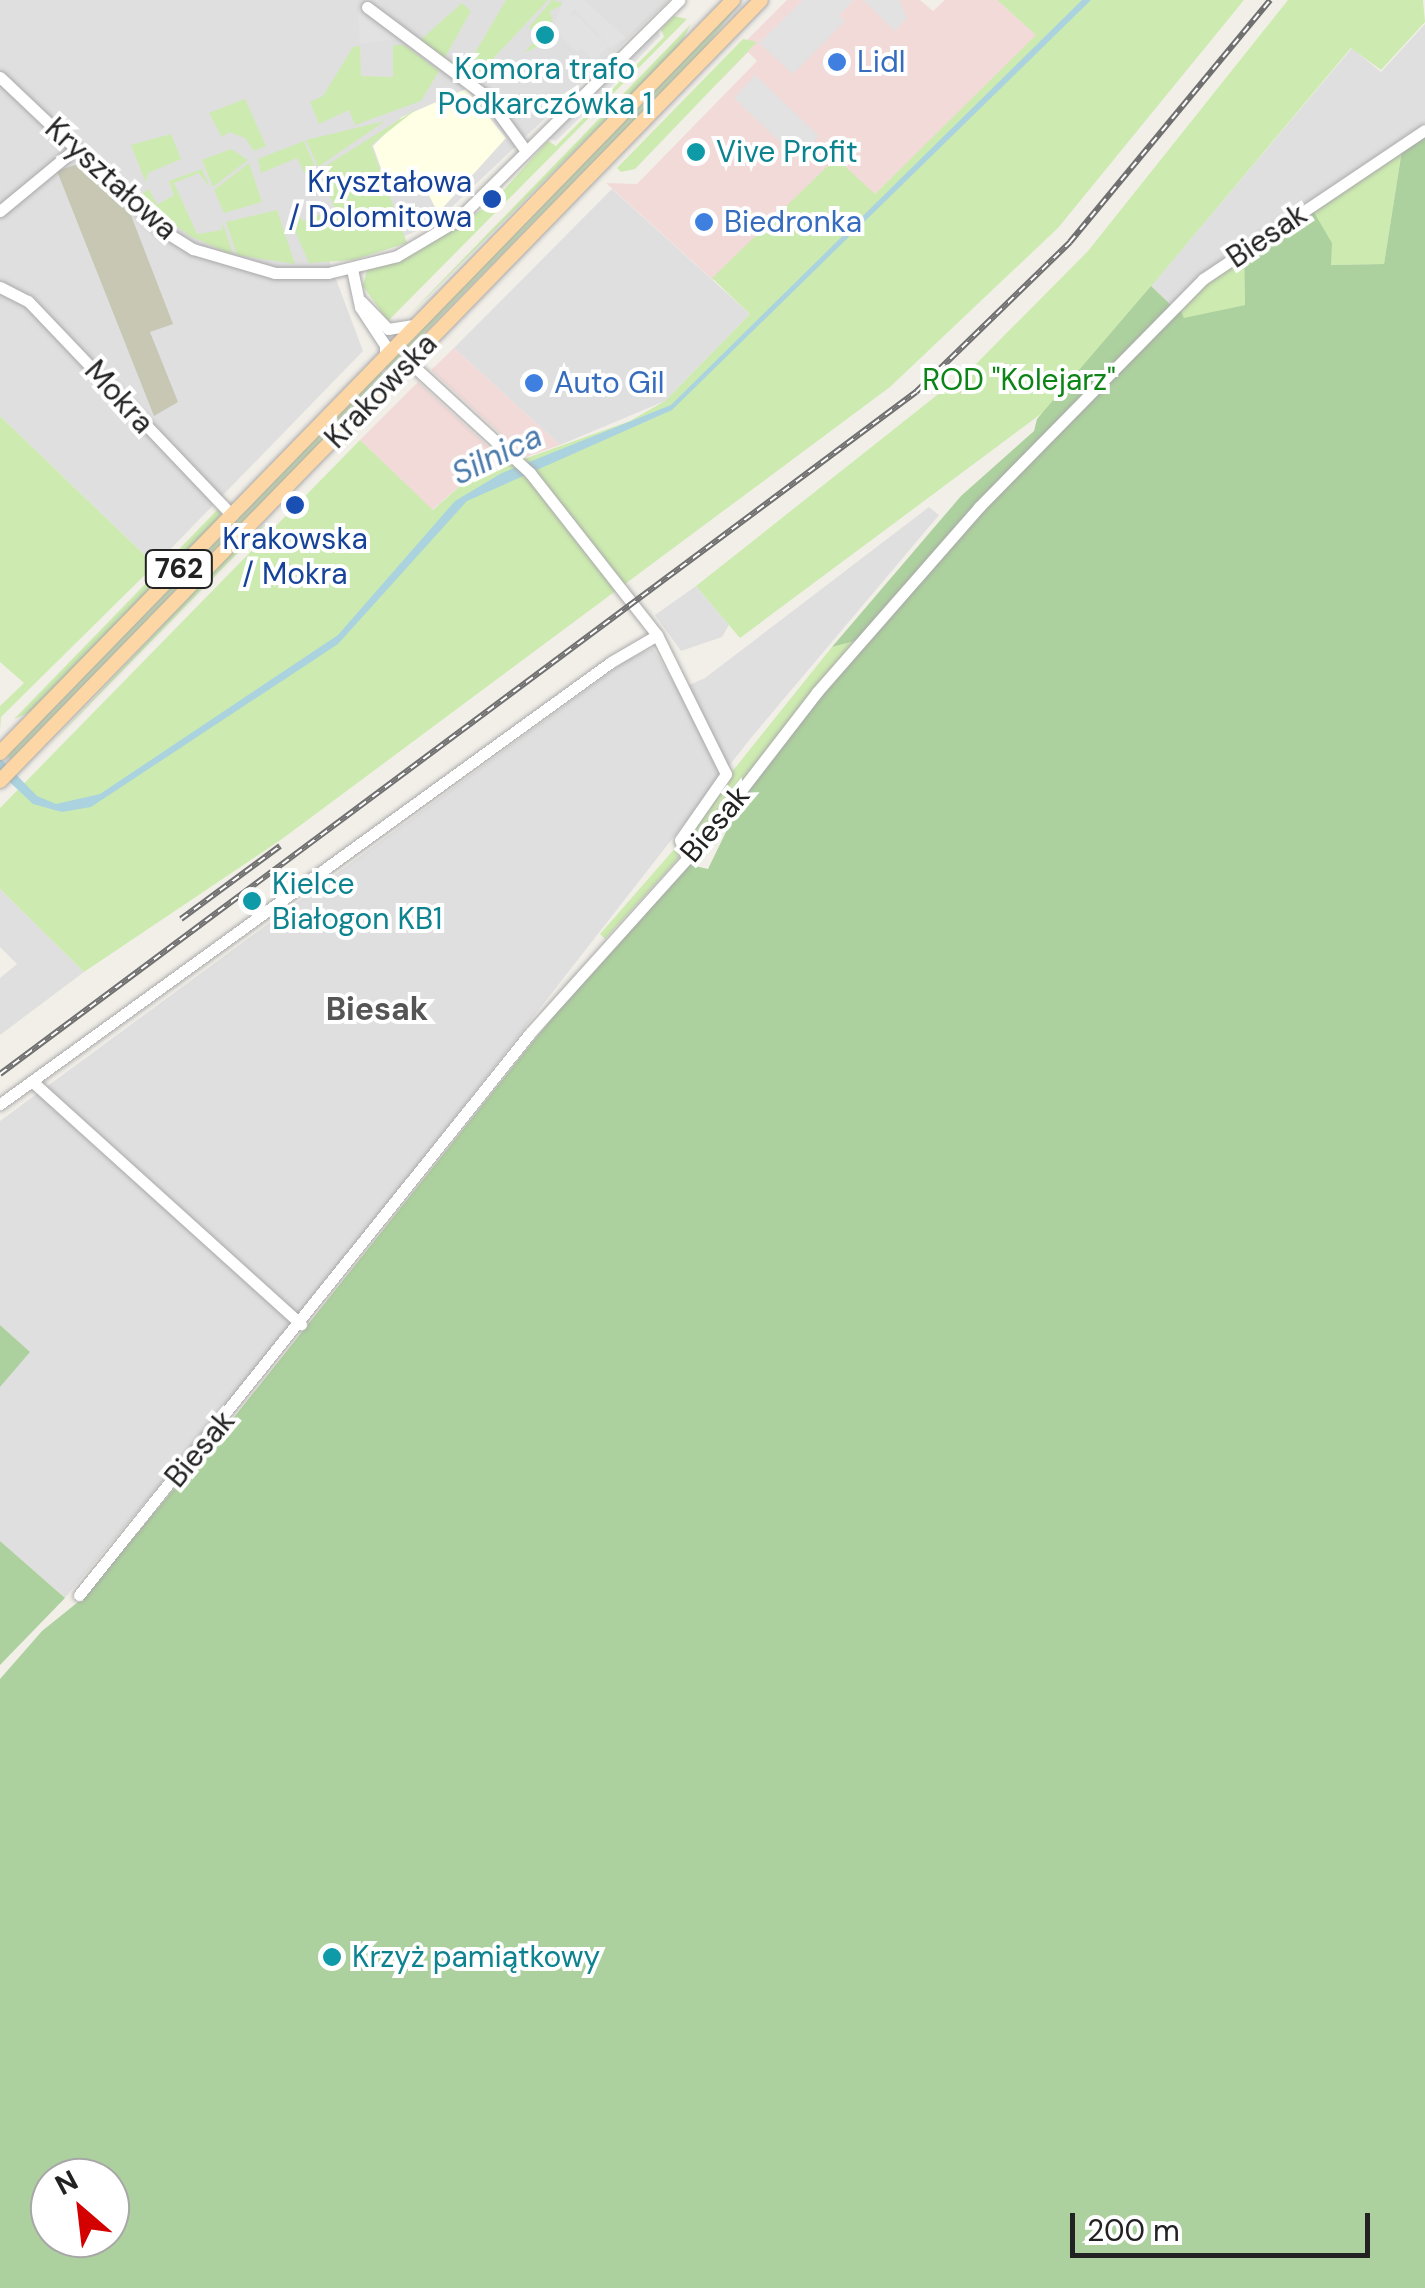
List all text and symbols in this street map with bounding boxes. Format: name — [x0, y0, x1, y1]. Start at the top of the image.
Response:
marker: Komora trafo Podkarczówka 1 — [534, 24, 556, 46]
place label: Lidl — [857, 44, 906, 80]
place label: Komora trafo Podkarczówka 1 — [438, 51, 652, 122]
marker: Lidl — [826, 51, 848, 73]
street label: Kryształowa — [38, 111, 184, 247]
place label: Vive Profit — [716, 134, 858, 170]
marker: Vive Profit — [685, 141, 707, 163]
place label: Kryształowa / Dolomitowa — [288, 164, 472, 234]
marker: Kryształowa / Dolomitowa — [481, 188, 503, 210]
street label: Biesak — [1220, 196, 1314, 276]
place label: Biedronka — [724, 204, 862, 240]
marker: Biedronka — [693, 211, 715, 233]
street label: Krakowska — [318, 326, 444, 456]
street label: Mokra — [77, 353, 161, 441]
park label: ROD "Kolejarz" — [922, 362, 1116, 398]
place label: Auto Gil — [554, 365, 665, 401]
marker: Auto Gil — [523, 372, 545, 394]
water label: Silnica — [446, 417, 548, 493]
marker: Krakowska / Mokra — [284, 494, 306, 516]
place label: Krakowska / Mokra — [222, 521, 368, 592]
road number: 762 — [144, 546, 214, 592]
street label: Biesak — [673, 778, 757, 870]
place label: Kielce Białogon KB1 — [272, 866, 442, 936]
marker: Kielce Białogon KB1 — [241, 890, 263, 912]
district label: Biesak — [326, 990, 428, 1028]
street label: Biesak — [158, 1403, 242, 1495]
place label: Krzyż pamiątkowy — [352, 1939, 600, 1975]
marker: Krzyż pamiątkowy — [321, 1946, 343, 1968]
north arrow — [30, 2158, 130, 2258]
text: N — [49, 2162, 84, 2204]
scale bar — [1075, 2193, 1375, 2255]
text: 200 m — [1087, 2211, 1180, 2250]

